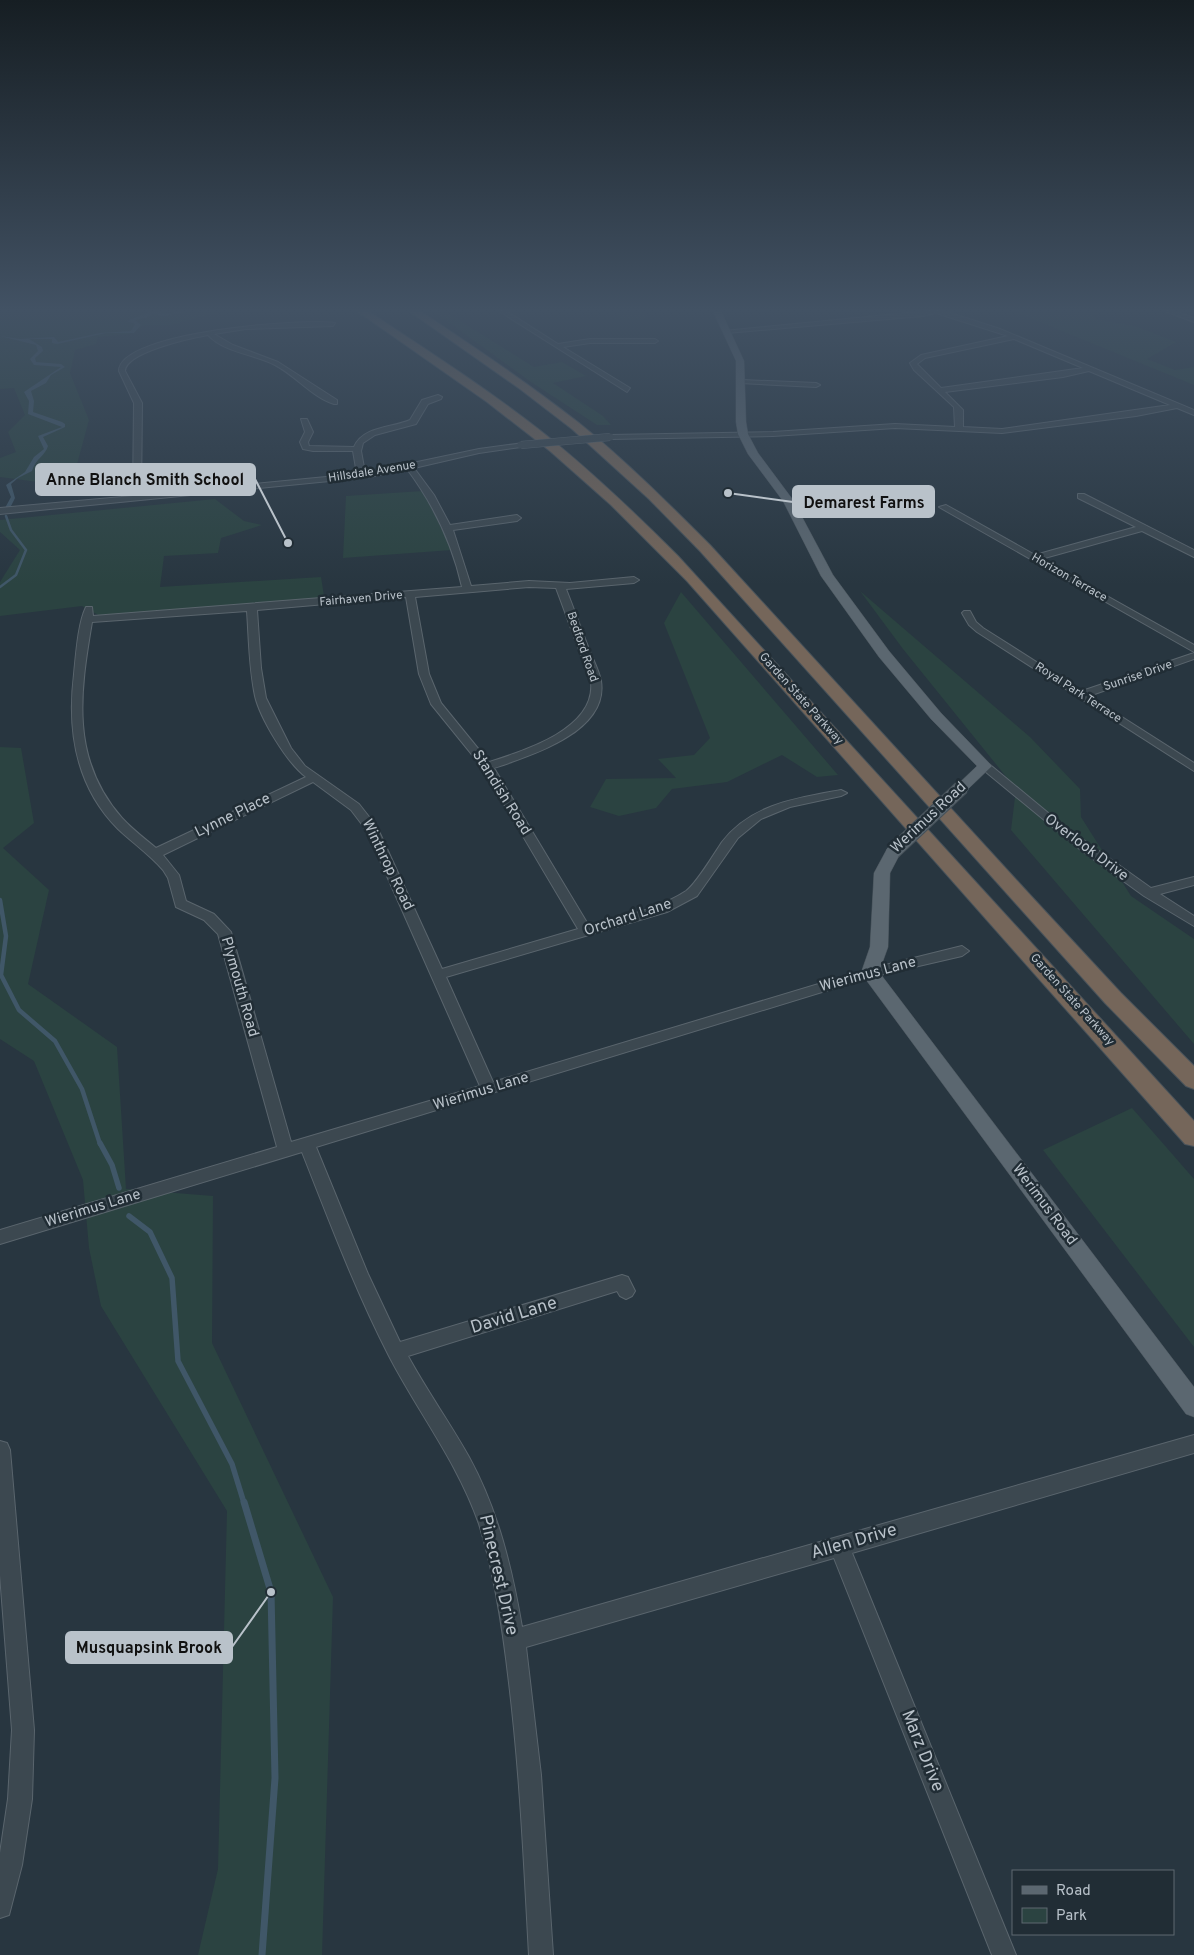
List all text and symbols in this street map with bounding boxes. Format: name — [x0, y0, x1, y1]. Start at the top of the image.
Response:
street label: Hillsdale Avenue — [327, 457, 417, 487]
callout: Anne Blanch Smith School — [36, 464, 255, 495]
text: Anne Blanch Smith School — [46, 471, 244, 491]
callout: Demarest Farms — [793, 486, 934, 517]
text: Demarest Farms — [803, 494, 925, 514]
street label: Horizon Terrace — [1028, 550, 1110, 606]
street label: Fairhaven Drive — [319, 587, 403, 611]
street label: Bedford Road — [562, 610, 602, 684]
street label: Garden State Parkway — [755, 649, 847, 749]
street label: Sunrise Drive — [1101, 657, 1175, 695]
street label: Royal Park Terrace — [1032, 659, 1124, 727]
street label: Standish Road — [467, 747, 535, 839]
street label: Werimus Road — [887, 778, 971, 858]
street label: Lynne Place — [192, 789, 274, 843]
street label: Overlook Drive — [1040, 810, 1132, 886]
street label: Winthrop Road — [357, 816, 417, 914]
street label: Orchard Lane — [582, 895, 674, 941]
street label: Plymouth Road — [216, 935, 262, 1039]
street label: Garden State Parkway — [1026, 950, 1118, 1050]
street label: Wierimus Lane — [818, 953, 918, 997]
street label: Wierimus Lane — [431, 1068, 531, 1116]
street label: Werimus Road — [1007, 1161, 1081, 1249]
street label: Wierimus Lane — [43, 1185, 143, 1233]
street label: David Lane — [468, 1292, 560, 1340]
street label: Pinecrest Drive — [473, 1512, 523, 1638]
street label: Allen Drive — [808, 1519, 900, 1565]
callout: Musquapsink Brook — [66, 1632, 232, 1663]
text: Musquapsink Brook — [76, 1639, 222, 1659]
street label: Marz Drive — [895, 1707, 949, 1795]
legend — [1012, 1870, 1174, 1935]
text: Road — [1056, 1882, 1091, 1901]
text: Park — [1056, 1907, 1087, 1926]

